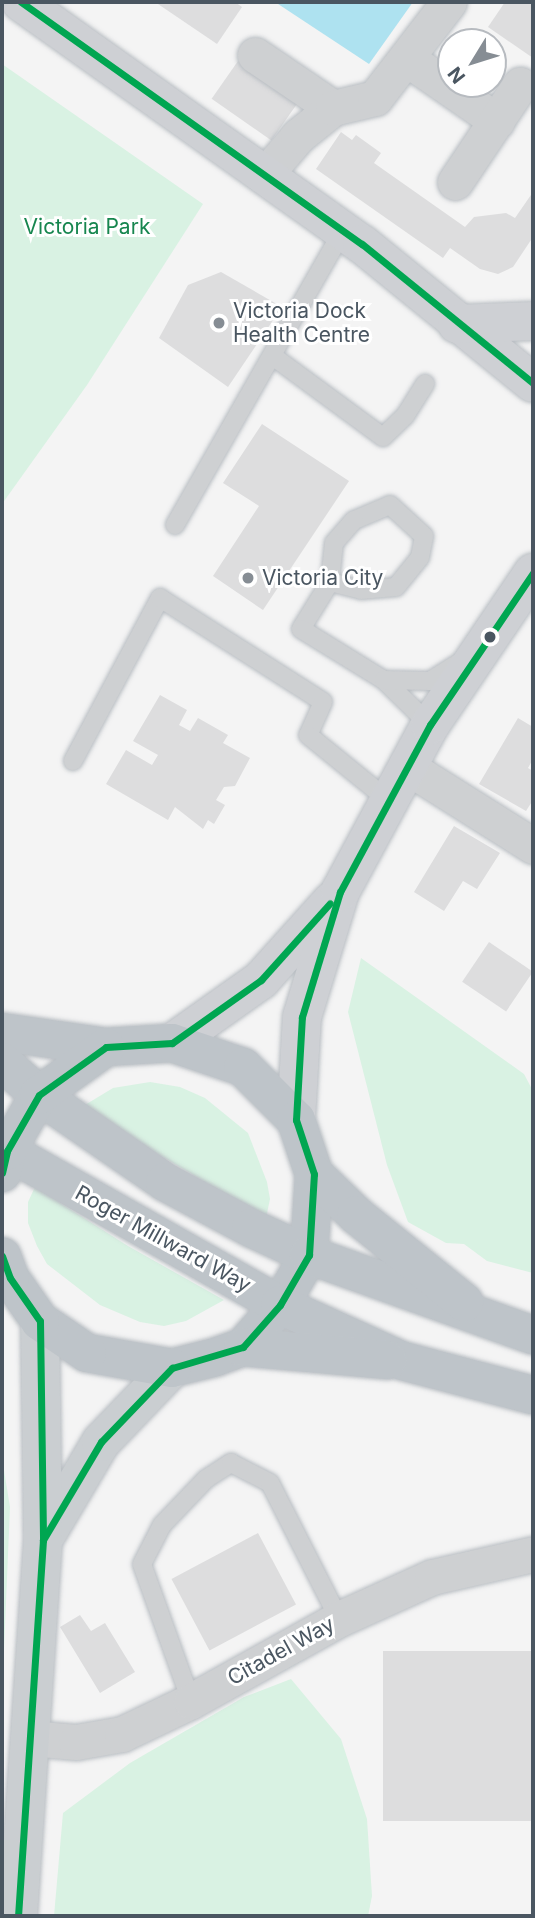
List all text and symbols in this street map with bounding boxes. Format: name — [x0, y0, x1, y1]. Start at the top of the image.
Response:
north arrow — [437, 28, 507, 98]
text: N — [443, 62, 470, 88]
park label: Victoria Park — [24, 214, 150, 240]
place label: Victoria Dock Health Centre — [233, 298, 370, 348]
marker: Victoria Dock Health Centre — [211, 315, 227, 331]
place label: Victoria City — [262, 565, 383, 591]
marker: Victoria City — [240, 570, 256, 586]
unlabelled marker — [483, 630, 497, 644]
street label: Roger Millward Way — [71, 1180, 255, 1298]
street label: Citadel Way — [223, 1611, 339, 1691]

